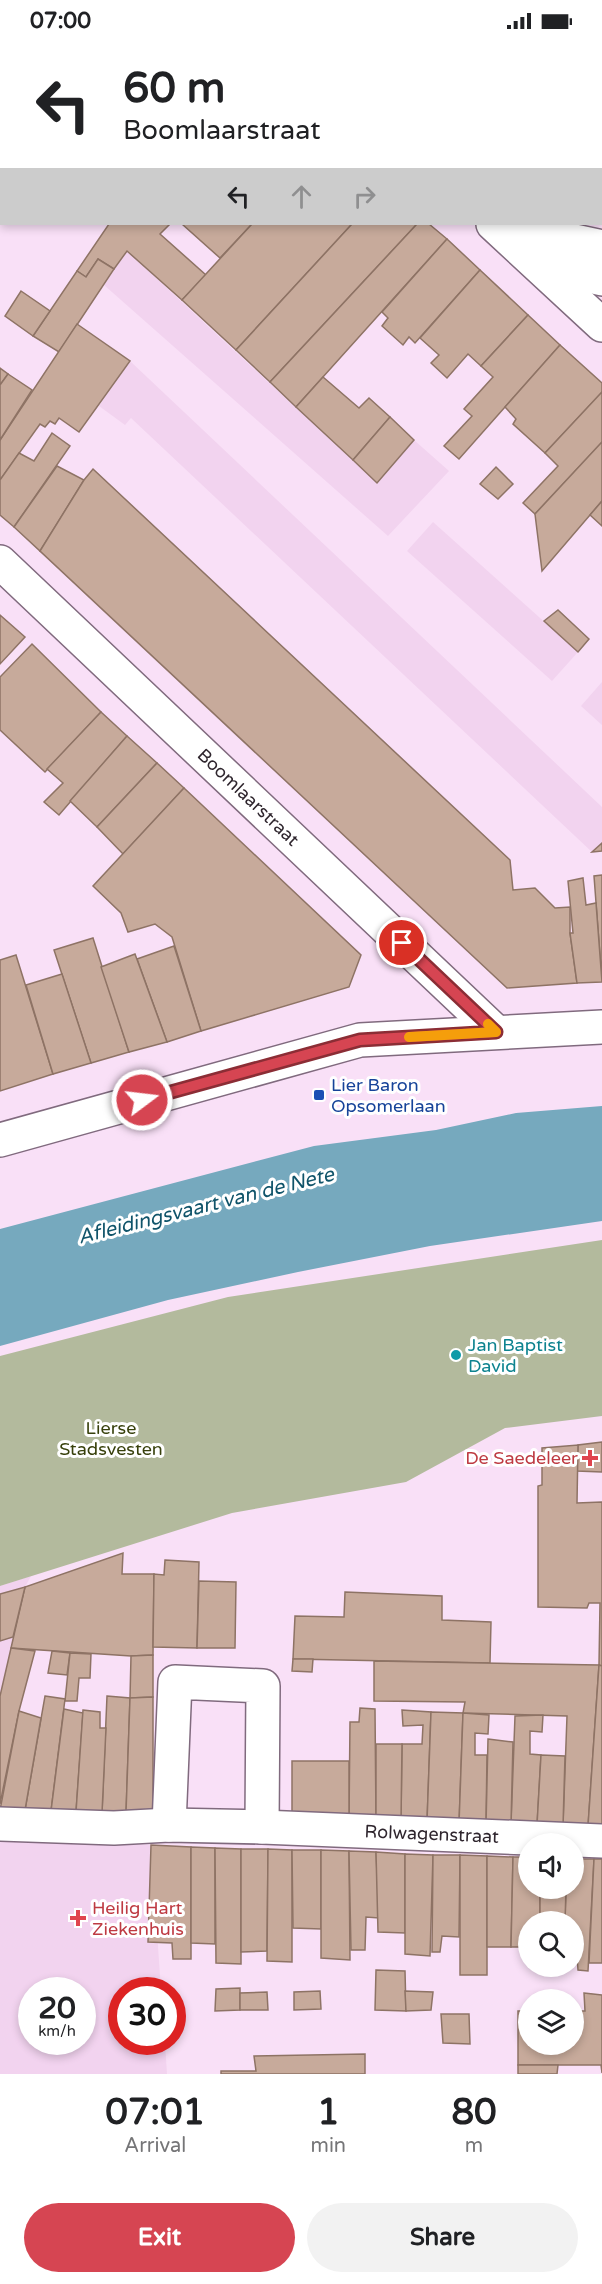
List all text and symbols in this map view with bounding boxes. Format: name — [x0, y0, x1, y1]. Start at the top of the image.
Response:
text: 07:00 — [30, 8, 91, 34]
text: 60 m — [123, 63, 225, 114]
icon: left — [24, 66, 102, 144]
text: Boomlaarstraat — [123, 114, 320, 147]
icon: left — [222, 180, 255, 213]
icon: ahead — [285, 180, 318, 213]
icon: right — [348, 180, 381, 213]
street label: Boomlaarstraat — [193, 744, 304, 851]
pin — [376, 917, 427, 968]
icon: arrive — [385, 926, 418, 959]
position arrow — [110, 1068, 174, 1132]
place label: Lier Baron Opsomerlaan — [331, 1074, 446, 1117]
marker: Lier Baron Opsomerlaan — [312, 1088, 326, 1102]
water label: Afleidingsvaart van de Nete — [75, 1162, 338, 1249]
place label: Jan Baptist David — [468, 1334, 563, 1377]
marker: Jan Baptist David — [449, 1348, 463, 1362]
park label: Lierse Stadsvesten — [59, 1417, 163, 1460]
place label: De Saedeleer — [465, 1447, 578, 1469]
marker: De Saedeleer — [583, 1451, 597, 1465]
street label: Rolwagenstraat — [364, 1820, 499, 1848]
map controls — [518, 1833, 584, 2055]
button: sound — [518, 1833, 584, 1899]
place label: Heilig Hart Ziekenhuis — [92, 1897, 184, 1940]
marker: Heilig Hart Ziekenhuis — [69, 1909, 87, 1927]
button: search — [518, 1911, 584, 1977]
speed limit sign: 30 — [108, 1977, 186, 2055]
button: layers — [518, 1989, 584, 2055]
text: 20 — [38, 1990, 76, 2027]
text: km/h — [38, 2022, 76, 2040]
text: 07:01 — [105, 2091, 205, 2134]
text: 1 — [317, 2091, 340, 2134]
text: 80 — [451, 2091, 497, 2134]
text: Arrival — [124, 2134, 186, 2158]
text: min — [311, 2134, 346, 2158]
text: m — [465, 2134, 483, 2158]
button: Exit — [24, 2203, 295, 2272]
button: Share — [307, 2203, 578, 2272]

